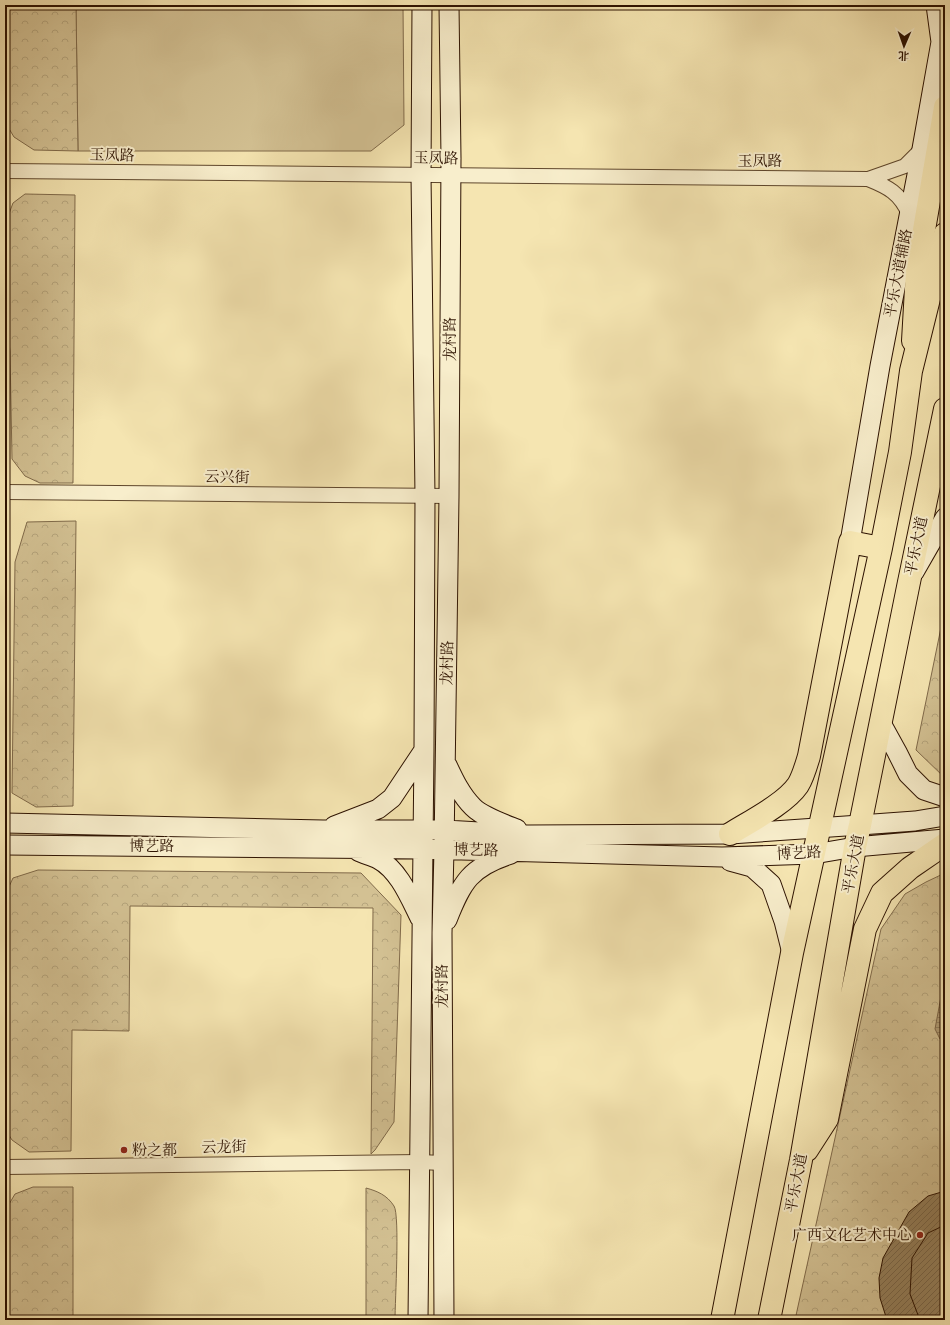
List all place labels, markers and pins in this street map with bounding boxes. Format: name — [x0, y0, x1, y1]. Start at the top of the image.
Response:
place label: 粉之都 — [132, 1141, 177, 1160]
marker: 粉之都 — [119, 1145, 129, 1155]
place label: 广西文化艺术中心 — [792, 1226, 912, 1245]
marker: 广西文化艺术中心 — [915, 1230, 925, 1240]

